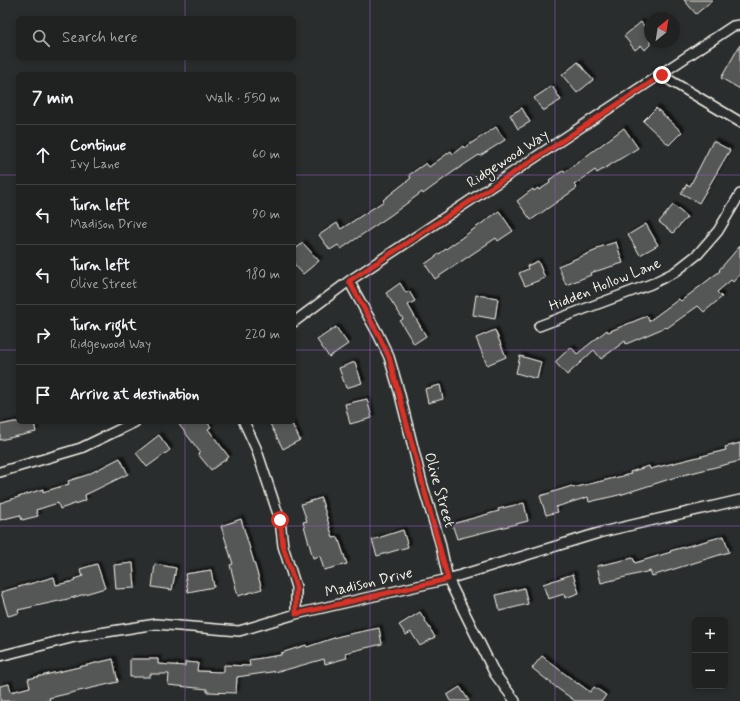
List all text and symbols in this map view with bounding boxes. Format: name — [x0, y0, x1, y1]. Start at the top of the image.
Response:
north arrow — [644, 12, 680, 48]
search box — [16, 16, 296, 60]
icon: search — [30, 27, 52, 49]
text: Search here — [62, 28, 138, 48]
route end — [653, 66, 671, 84]
text: 7 min — [32, 87, 74, 109]
text: Walk · 550 m — [206, 90, 280, 107]
street label: Ridgewood Way — [463, 125, 553, 194]
text: Continue — [70, 136, 126, 156]
icon: ahead — [32, 144, 54, 166]
text: 60 m — [252, 146, 280, 163]
text: Ivy Lane — [70, 156, 120, 173]
text: Turn left — [70, 196, 130, 216]
icon: left — [32, 204, 54, 226]
text: 90 m — [252, 206, 280, 223]
text: Madison Drive — [70, 216, 147, 233]
street label: Hidden Hollow Lane — [546, 253, 664, 317]
text: Turn left — [70, 256, 130, 276]
icon: left — [32, 264, 54, 286]
text: 180 m — [245, 266, 280, 283]
text: Olive Street — [70, 276, 137, 293]
text: Turn right — [70, 316, 137, 336]
icon: right — [32, 324, 54, 346]
text: 220 m — [245, 326, 280, 343]
text: Ridgewood Way — [70, 336, 151, 353]
icon: arrive — [32, 384, 54, 406]
text: Arrive at destination — [70, 385, 199, 405]
street label: Olive Street — [419, 450, 459, 530]
route start — [271, 511, 289, 529]
street label: Madison Drive — [323, 563, 415, 603]
map controls — [692, 617, 728, 689]
button: + — [692, 617, 728, 653]
button: − — [692, 653, 728, 689]

